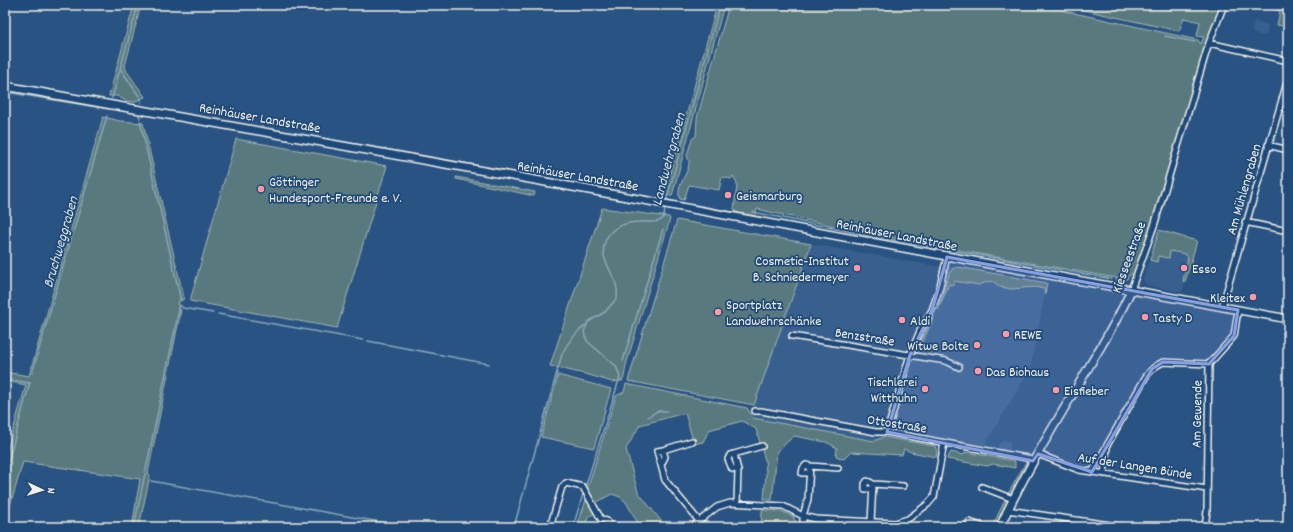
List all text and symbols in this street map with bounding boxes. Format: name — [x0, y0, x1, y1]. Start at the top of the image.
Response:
street label: Reinhäuser Landstraße — [197, 98, 322, 139]
water label: Landwehrgraben — [647, 110, 693, 208]
street label: Am Mühlengraben — [1222, 142, 1267, 237]
street label: Reinhäuser Landstraße — [515, 156, 640, 197]
place label: Göttinger Hundesport-Freunde e. V. — [269, 173, 402, 209]
marker: Göttinger Hundesport-Freunde e. V. — [256, 184, 266, 194]
place label: Geismarburg — [736, 187, 803, 207]
marker: Geismarburg — [723, 190, 733, 200]
water label: Bruchweggraben — [38, 193, 86, 291]
street label: Reinhäuser Landstraße — [834, 214, 959, 258]
street label: Kiesseestraße — [1108, 219, 1152, 296]
place label: Cosmetic-Institut B. Schniedermeyer — [753, 252, 850, 288]
place label: Esso — [1192, 260, 1216, 280]
marker: Cosmetic-Institut B. Schniedermeyer — [852, 263, 862, 273]
marker: Esso — [1179, 263, 1189, 273]
place label: Kleitex — [1210, 289, 1245, 309]
marker: Kleitex — [1248, 292, 1258, 302]
place label: Sportplatz Landwehrschänke — [726, 296, 821, 332]
marker: Sportplatz Landwehrschänke — [713, 307, 723, 317]
place label: Tasty D — [1153, 309, 1192, 329]
place label: Aldi — [910, 312, 931, 332]
marker: Tasty D — [1140, 312, 1150, 322]
marker: Aldi — [897, 315, 907, 325]
street label: Benzstraße — [833, 323, 896, 353]
place label: REWE — [1014, 326, 1042, 346]
marker: REWE — [1001, 329, 1011, 339]
place label: Witwe Bolte — [907, 337, 969, 357]
marker: Witwe Bolte — [972, 340, 982, 350]
place label: Das Biohaus — [986, 363, 1049, 383]
marker: Das Biohaus — [973, 366, 983, 376]
place label: Tischlerei Witthuhn — [867, 373, 917, 409]
street label: Am Gewende — [1187, 380, 1209, 448]
place label: Eisfieber — [1064, 382, 1110, 402]
marker: Tischlerei Witthuhn — [920, 384, 930, 394]
marker: Eisfieber — [1051, 385, 1061, 395]
street label: Ottostraße — [865, 410, 928, 440]
street label: Auf der Langen Bünde — [1076, 448, 1193, 486]
north arrow — [22, 470, 62, 510]
text: N — [42, 487, 58, 494]

